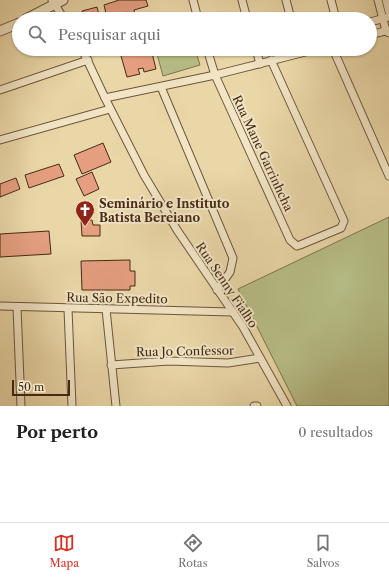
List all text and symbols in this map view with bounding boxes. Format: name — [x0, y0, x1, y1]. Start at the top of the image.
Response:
search box — [12, 12, 377, 56]
icon: search — [26, 23, 48, 45]
text: Pesquisar aqui — [58, 25, 161, 44]
street label: Rua Mane Garrinhcha — [230, 93, 297, 214]
place label: Seminário e Instituto Batista Bereiano — [99, 196, 230, 225]
church icon: Seminário e Instituto Batista Bereiano — [74, 199, 96, 227]
street label: Rua Senny Fialho — [193, 239, 261, 331]
street label: Rua São Expedito — [66, 290, 168, 306]
street label: Rua Jo Confessor — [136, 343, 234, 359]
scale bar — [12, 378, 70, 397]
text: 50 m — [18, 380, 44, 394]
text: Por perto — [16, 422, 98, 442]
text: 0 resultados — [298, 424, 373, 440]
tab: Mapa — [50, 532, 79, 570]
tab: Rotas — [178, 532, 207, 570]
tab: Salvos — [307, 532, 339, 570]

